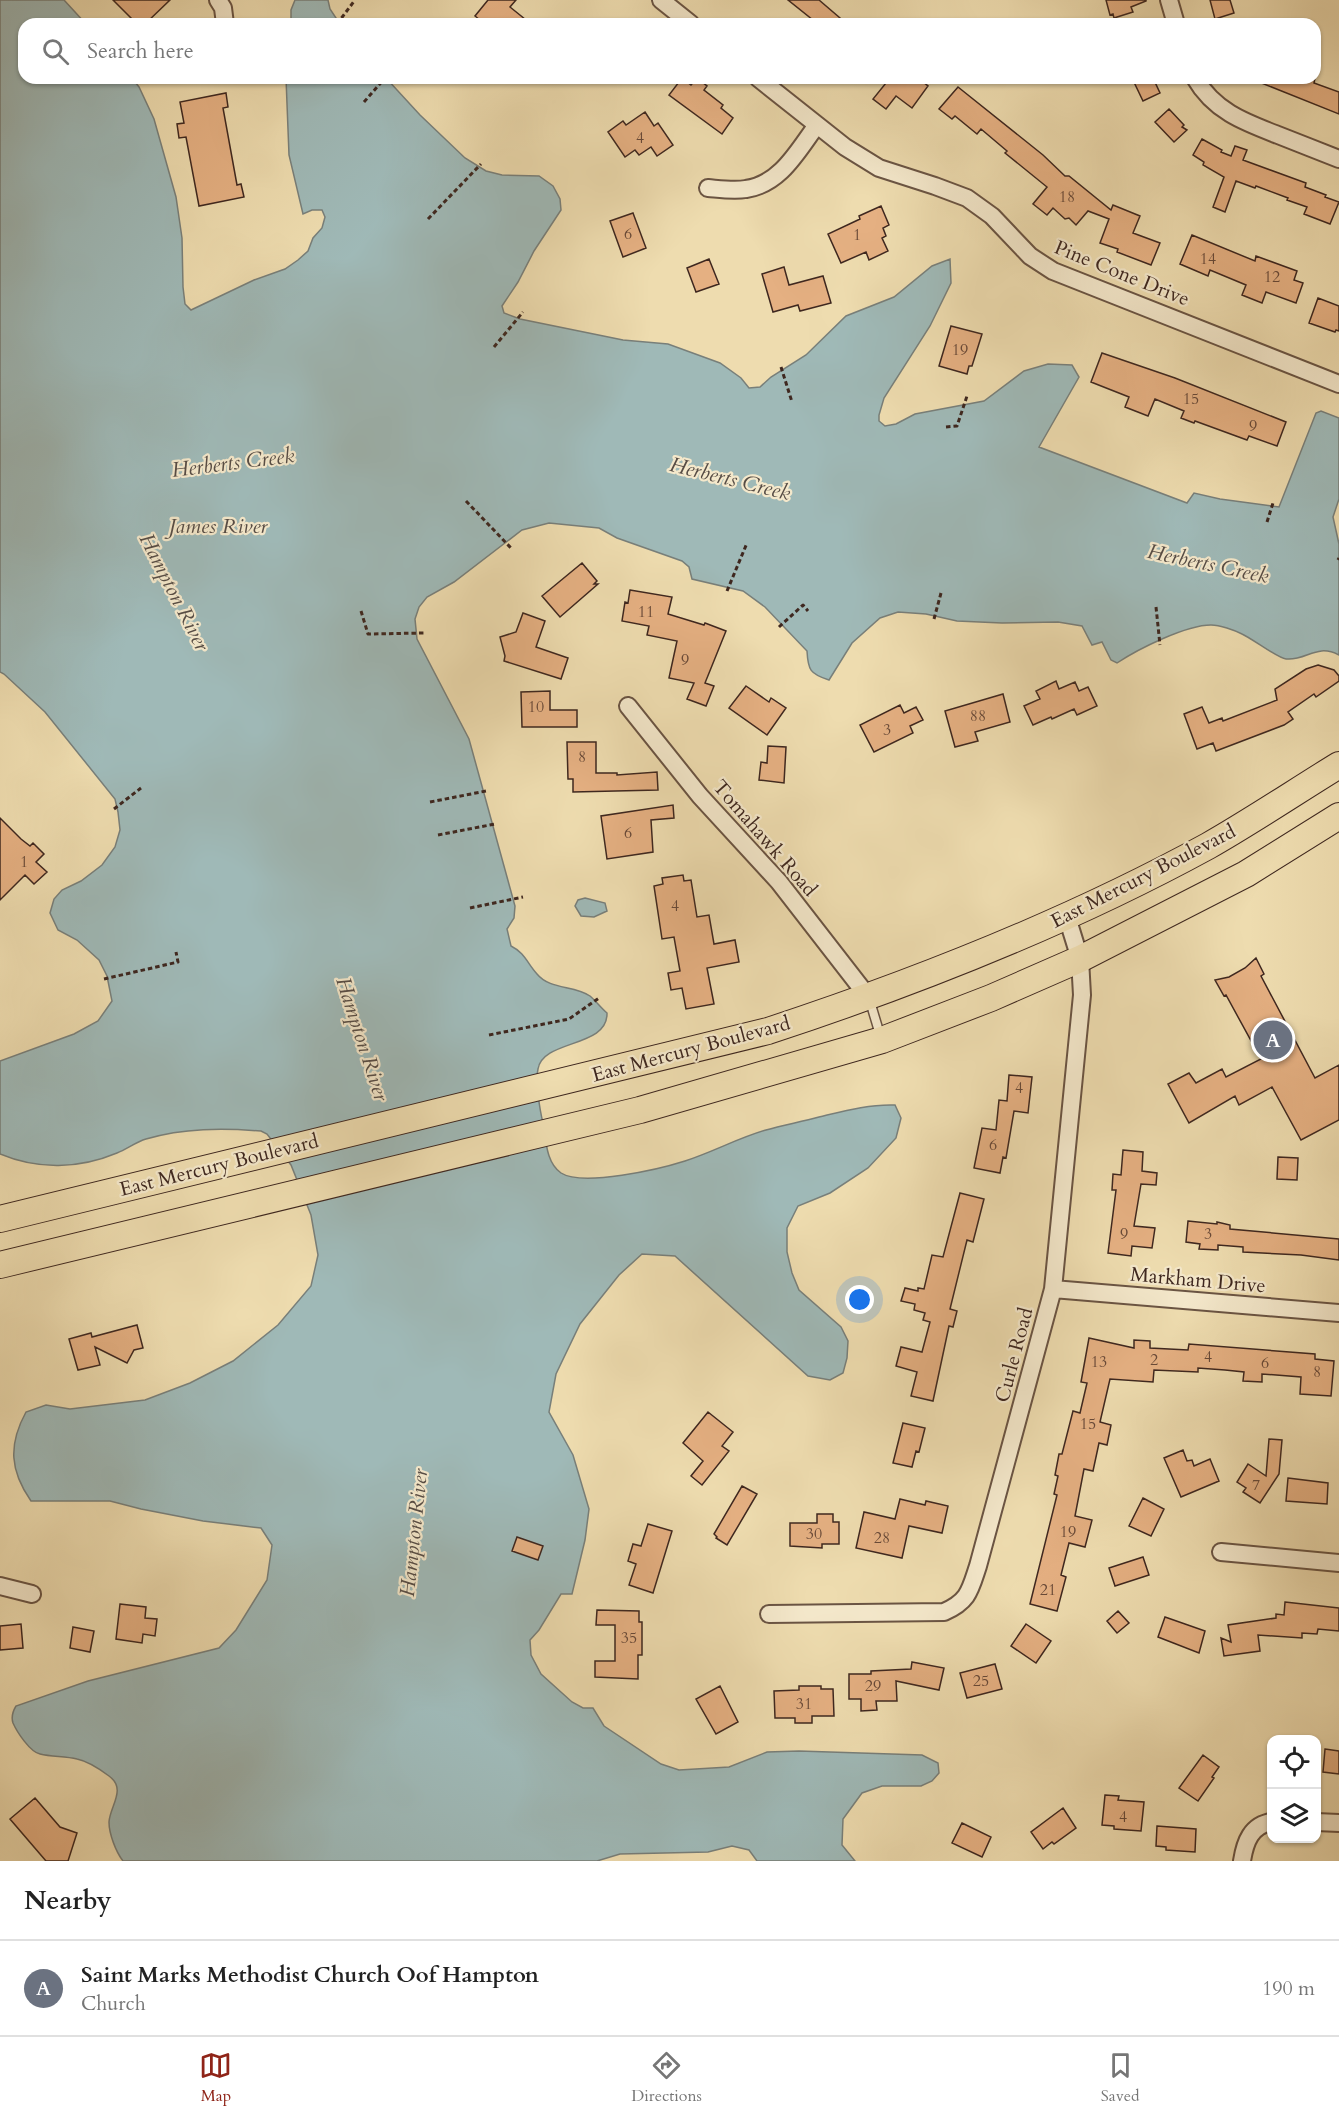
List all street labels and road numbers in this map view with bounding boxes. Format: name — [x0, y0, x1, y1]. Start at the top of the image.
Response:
street label: Pine Cone Drive — [1050, 234, 1194, 312]
street label: Tomahawk Road — [707, 774, 824, 902]
street label: East Mercury Boulevard — [1046, 817, 1240, 934]
street label: East Mercury Boulevard — [589, 1009, 793, 1088]
street label: East Mercury Boulevard — [117, 1127, 322, 1203]
street label: Markham Drive — [1129, 1261, 1267, 1299]
street label: Curle Road — [988, 1304, 1040, 1405]

